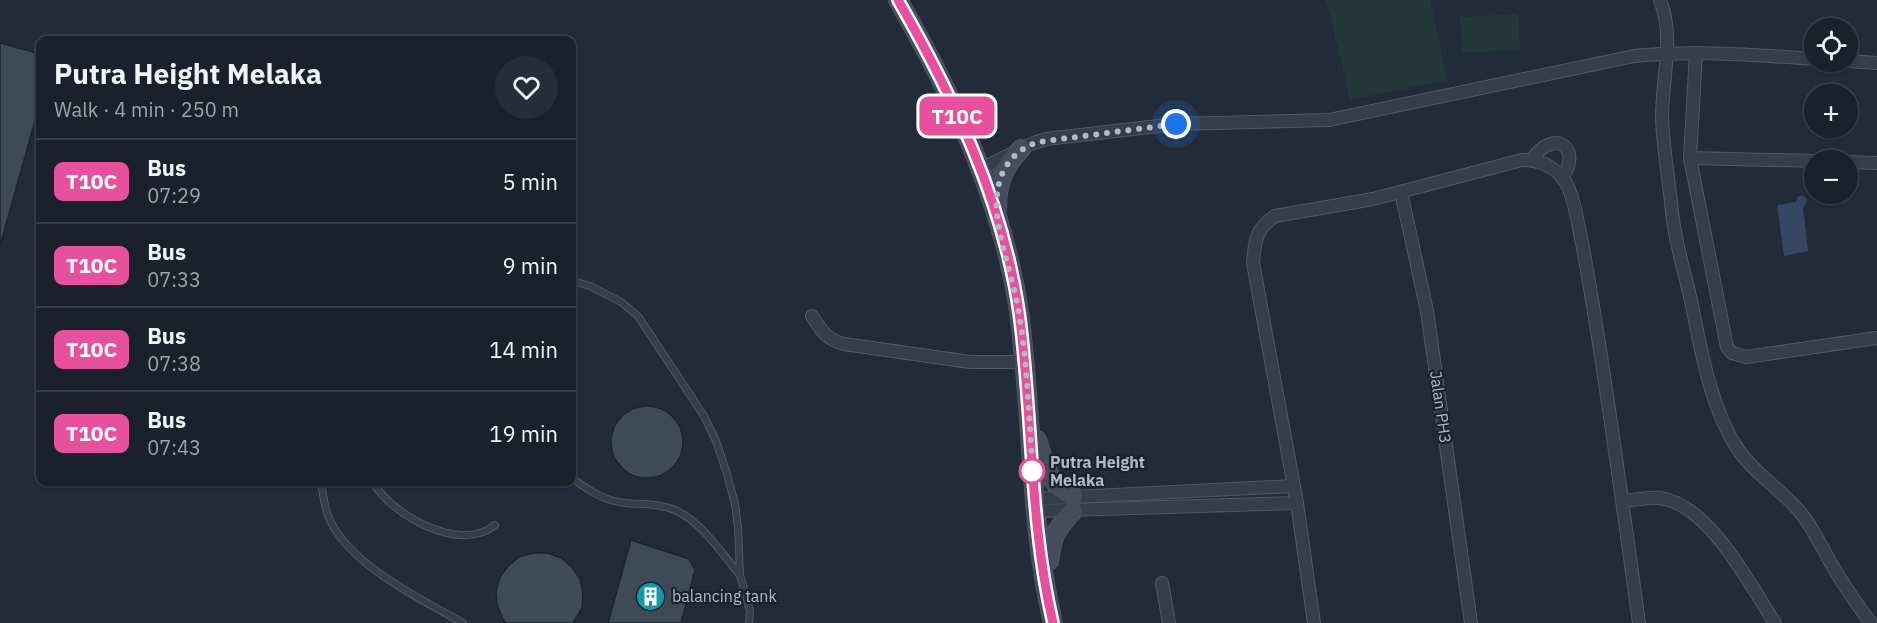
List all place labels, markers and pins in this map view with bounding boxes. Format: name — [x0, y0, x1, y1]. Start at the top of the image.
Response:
place label: Putra Height Melaka — [1050, 452, 1145, 490]
marker: Putra Height Melaka — [1019, 458, 1045, 484]
building icon: balancing tank — [635, 580, 667, 612]
place label: balancing tank — [672, 586, 777, 606]

